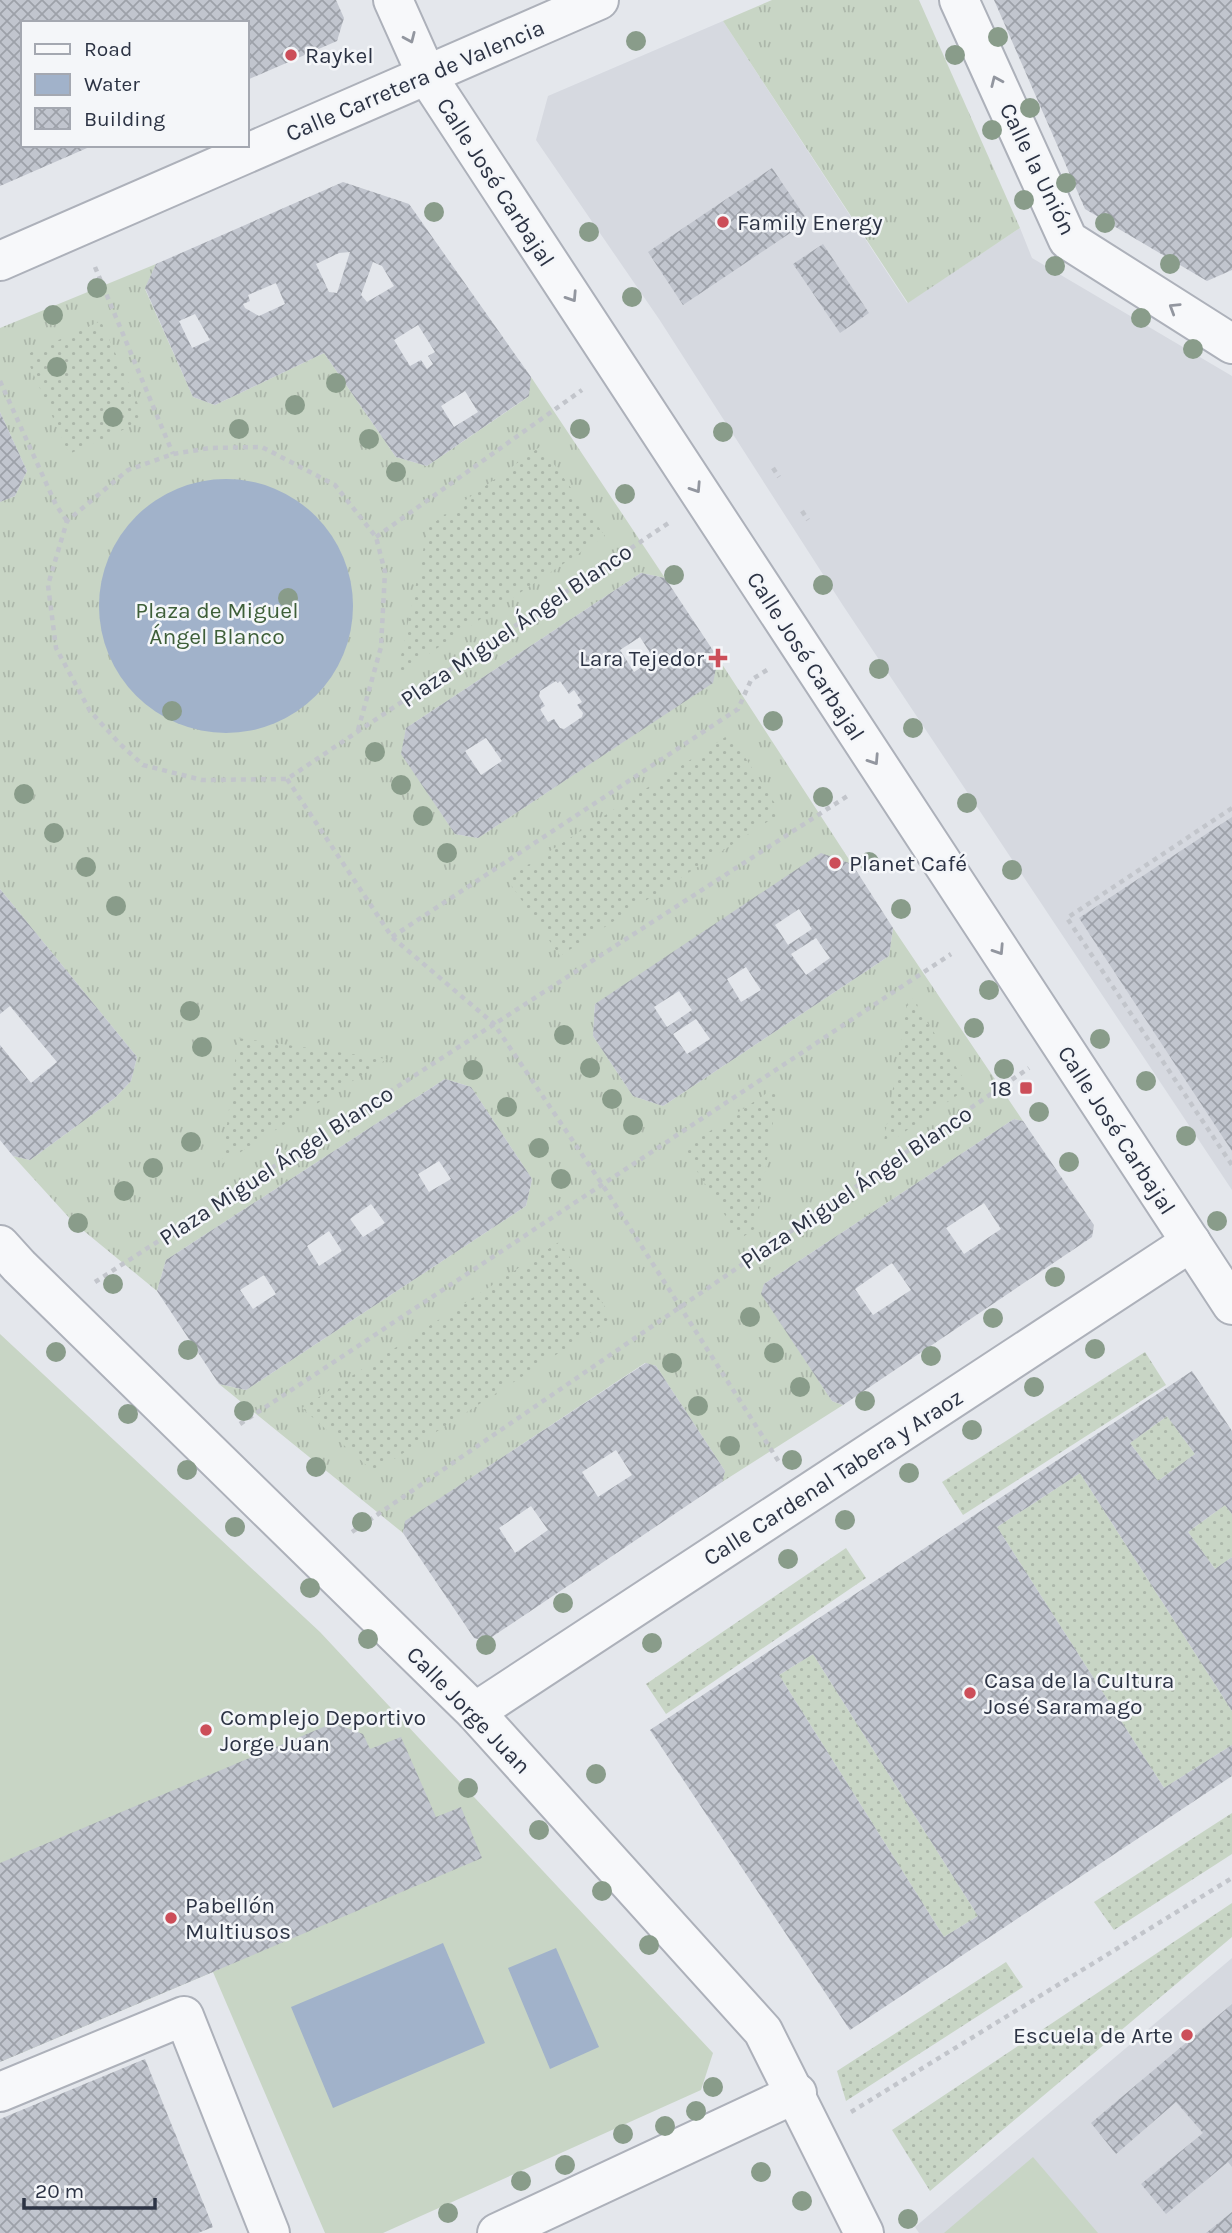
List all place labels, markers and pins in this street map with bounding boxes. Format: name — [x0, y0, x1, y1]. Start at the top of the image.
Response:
place label: Raykel — [305, 42, 374, 69]
marker: Raykel — [283, 47, 299, 63]
place label: Family Energy — [737, 209, 883, 236]
marker: Family Energy — [715, 214, 731, 230]
place label: Lara Tejedor — [579, 645, 705, 672]
marker: Lara Tejedor — [710, 650, 726, 666]
place label: Planet Café — [849, 850, 967, 877]
marker: Planet Café — [827, 855, 843, 871]
place label: 18 — [990, 1075, 1012, 1102]
marker: 18 — [1018, 1080, 1034, 1096]
place label: Casa de la Cultura José Saramago — [984, 1667, 1174, 1720]
marker: Casa de la Cultura José Saramago — [962, 1685, 978, 1701]
place label: Complejo Deportivo Jorge Juan — [220, 1704, 426, 1757]
marker: Complejo Deportivo Jorge Juan — [198, 1722, 214, 1738]
place label: Pabellón Multiusos — [185, 1892, 291, 1945]
marker: Pabellón Multiusos — [163, 1910, 179, 1926]
place label: Escuela de Arte — [1013, 2022, 1173, 2049]
marker: Escuela de Arte — [1179, 2027, 1195, 2043]

